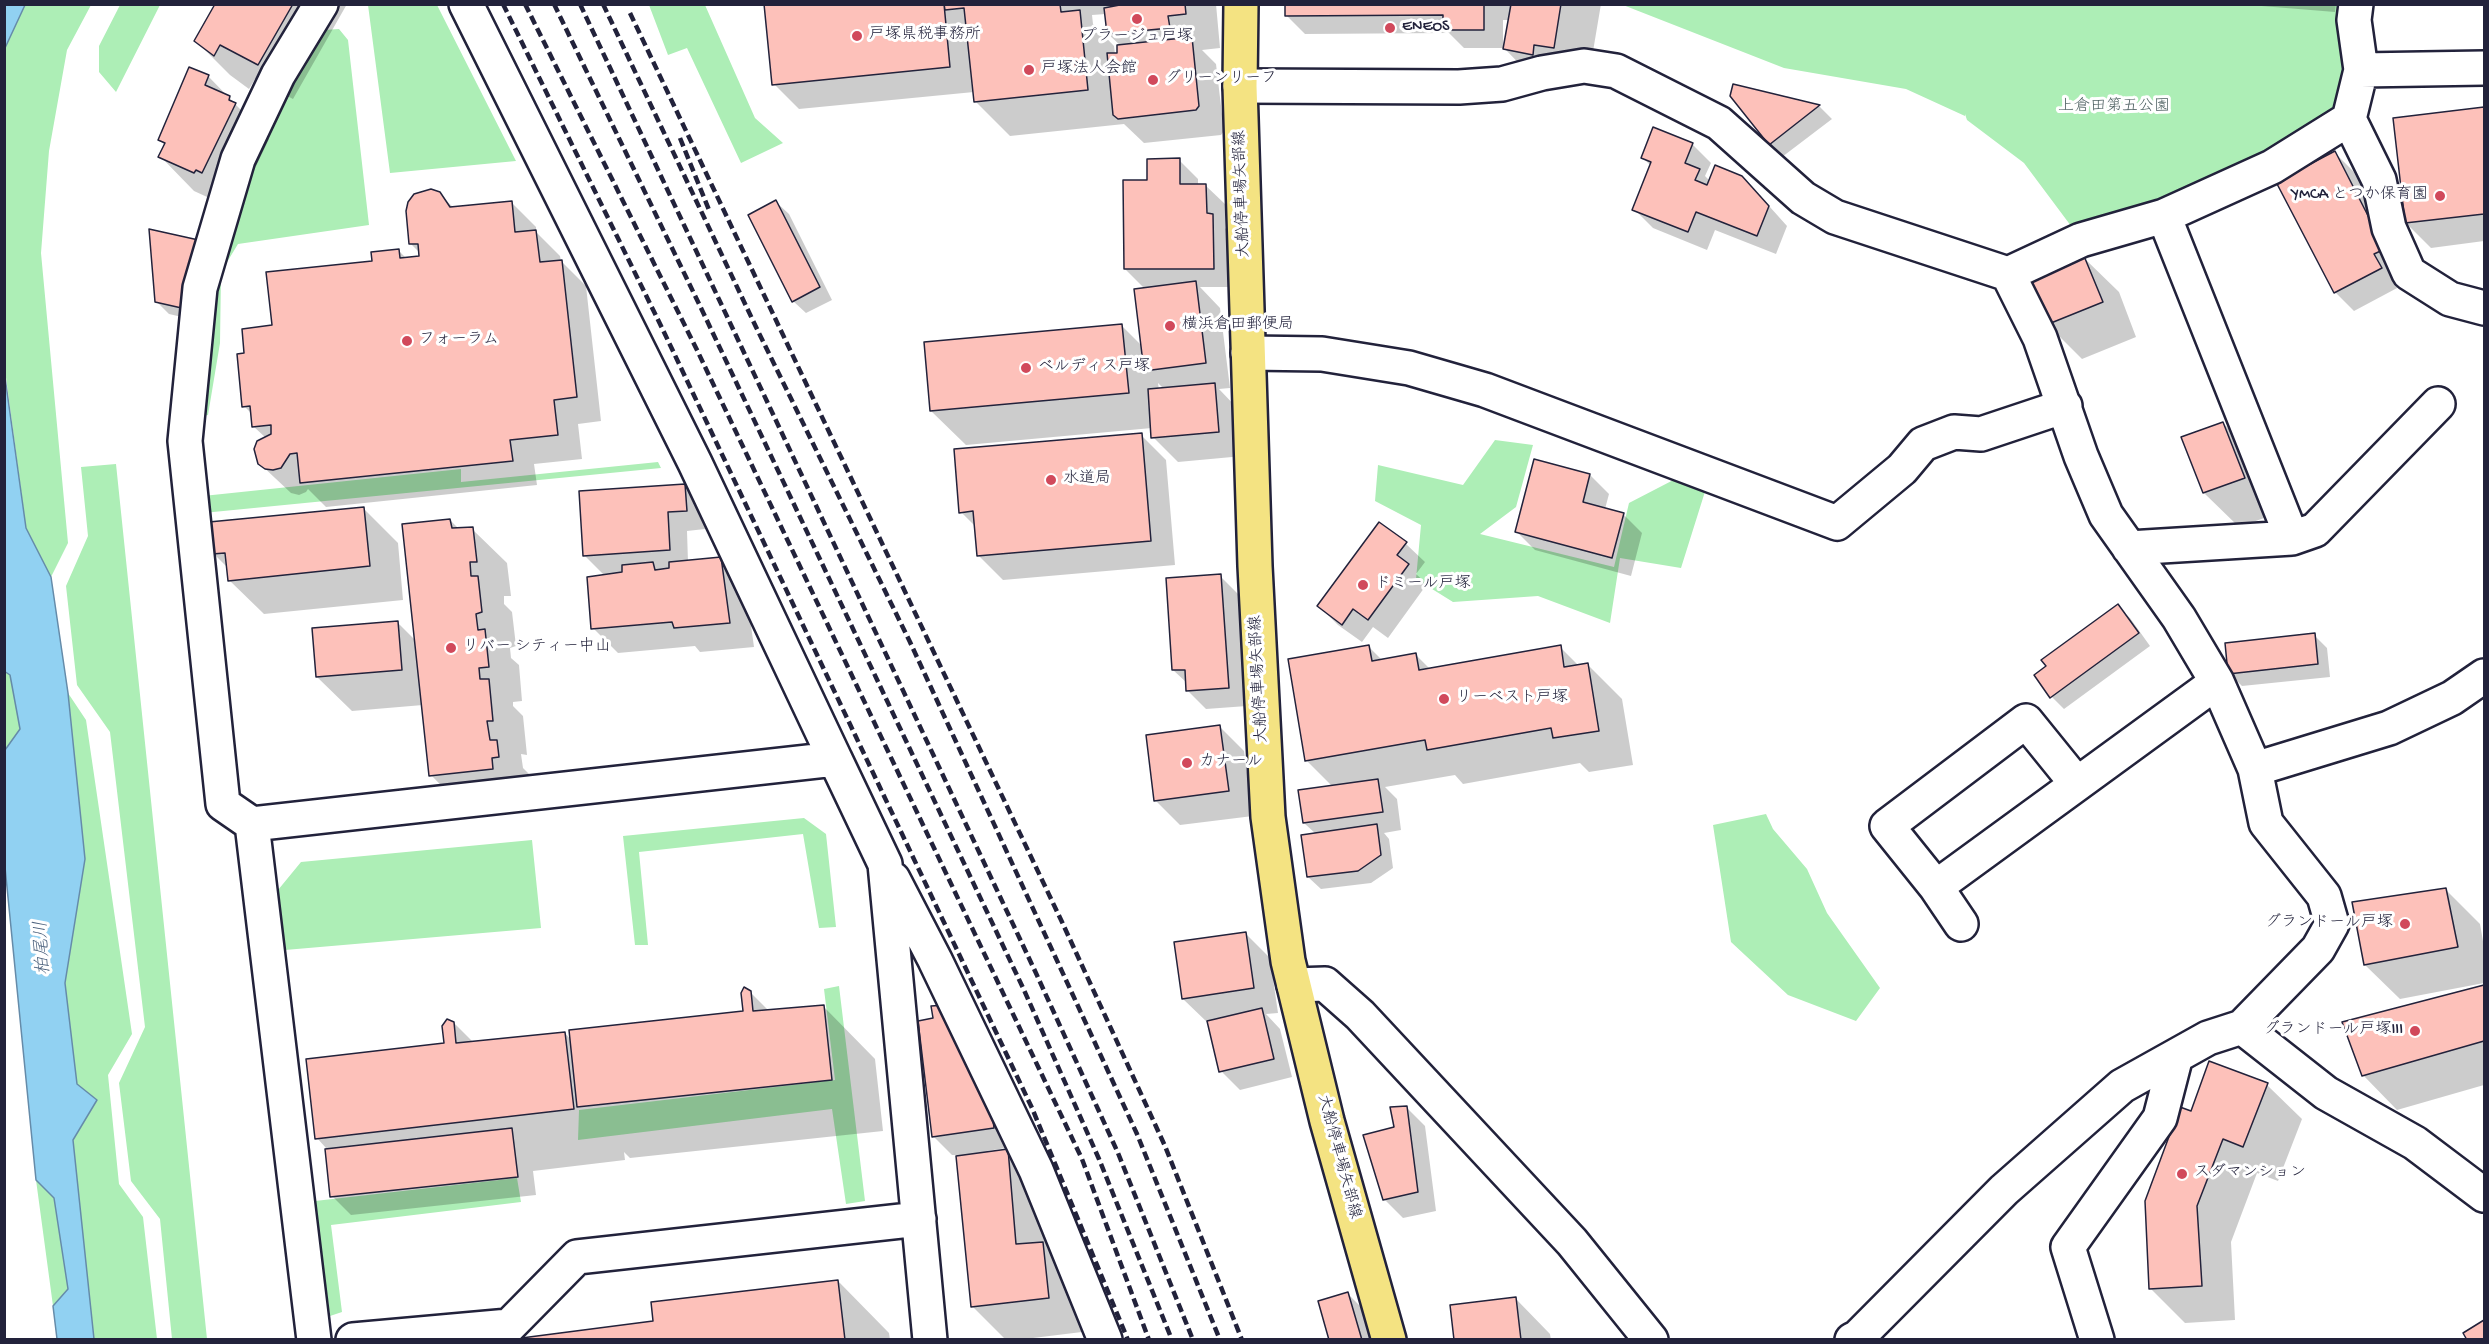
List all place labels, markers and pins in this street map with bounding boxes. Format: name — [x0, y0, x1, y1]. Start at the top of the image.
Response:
marker: プラージュ戸塚 — [1130, 12, 1144, 26]
place label: ENEOS — [1402, 18, 1449, 38]
marker: ENEOS — [1383, 21, 1397, 35]
place label: 戸塚県税事務所 — [869, 26, 981, 46]
place label: プラージュ戸塚 — [1081, 28, 1193, 48]
marker: 戸塚県税事務所 — [850, 29, 864, 43]
place label: 戸塚法人会館 — [1041, 60, 1137, 80]
marker: 戸塚法人会館 — [1022, 63, 1036, 77]
place label: グリーンリーフ — [1165, 70, 1277, 90]
marker: グリーンリーフ — [1146, 73, 1160, 87]
place label: YMCA とつか保育園 — [2292, 186, 2428, 206]
marker: YMCA とつか保育園 — [2433, 189, 2447, 203]
place label: 横浜倉田郵便局 — [1182, 316, 1294, 336]
marker: 横浜倉田郵便局 — [1163, 319, 1177, 333]
place label: フォーラム — [419, 331, 499, 351]
marker: フォーラム — [400, 334, 414, 348]
place label: ベルディス戸塚 — [1038, 358, 1150, 378]
marker: ベルディス戸塚 — [1019, 361, 1033, 375]
place label: 水道局 — [1063, 470, 1111, 490]
marker: 水道局 — [1044, 473, 1058, 487]
place label: ドミール戸塚 — [1375, 575, 1471, 595]
marker: ドミール戸塚 — [1356, 578, 1370, 592]
place label: リバー シティー中山 — [463, 638, 611, 658]
marker: リバー シティー中山 — [444, 641, 458, 655]
place label: リーベスト戸塚 — [1456, 689, 1568, 709]
marker: リーベスト戸塚 — [1437, 692, 1451, 706]
place label: カナール — [1199, 753, 1263, 773]
marker: カナール — [1180, 756, 1194, 770]
place label: グランドール戸塚 — [2265, 914, 2393, 934]
marker: グランドール戸塚 — [2398, 917, 2412, 931]
place label: グランドール戸塚III — [2263, 1021, 2403, 1041]
marker: グランドール戸塚III — [2408, 1024, 2422, 1038]
place label: スダマンション — [2194, 1164, 2306, 1184]
marker: スダマンション — [2175, 1167, 2189, 1181]

